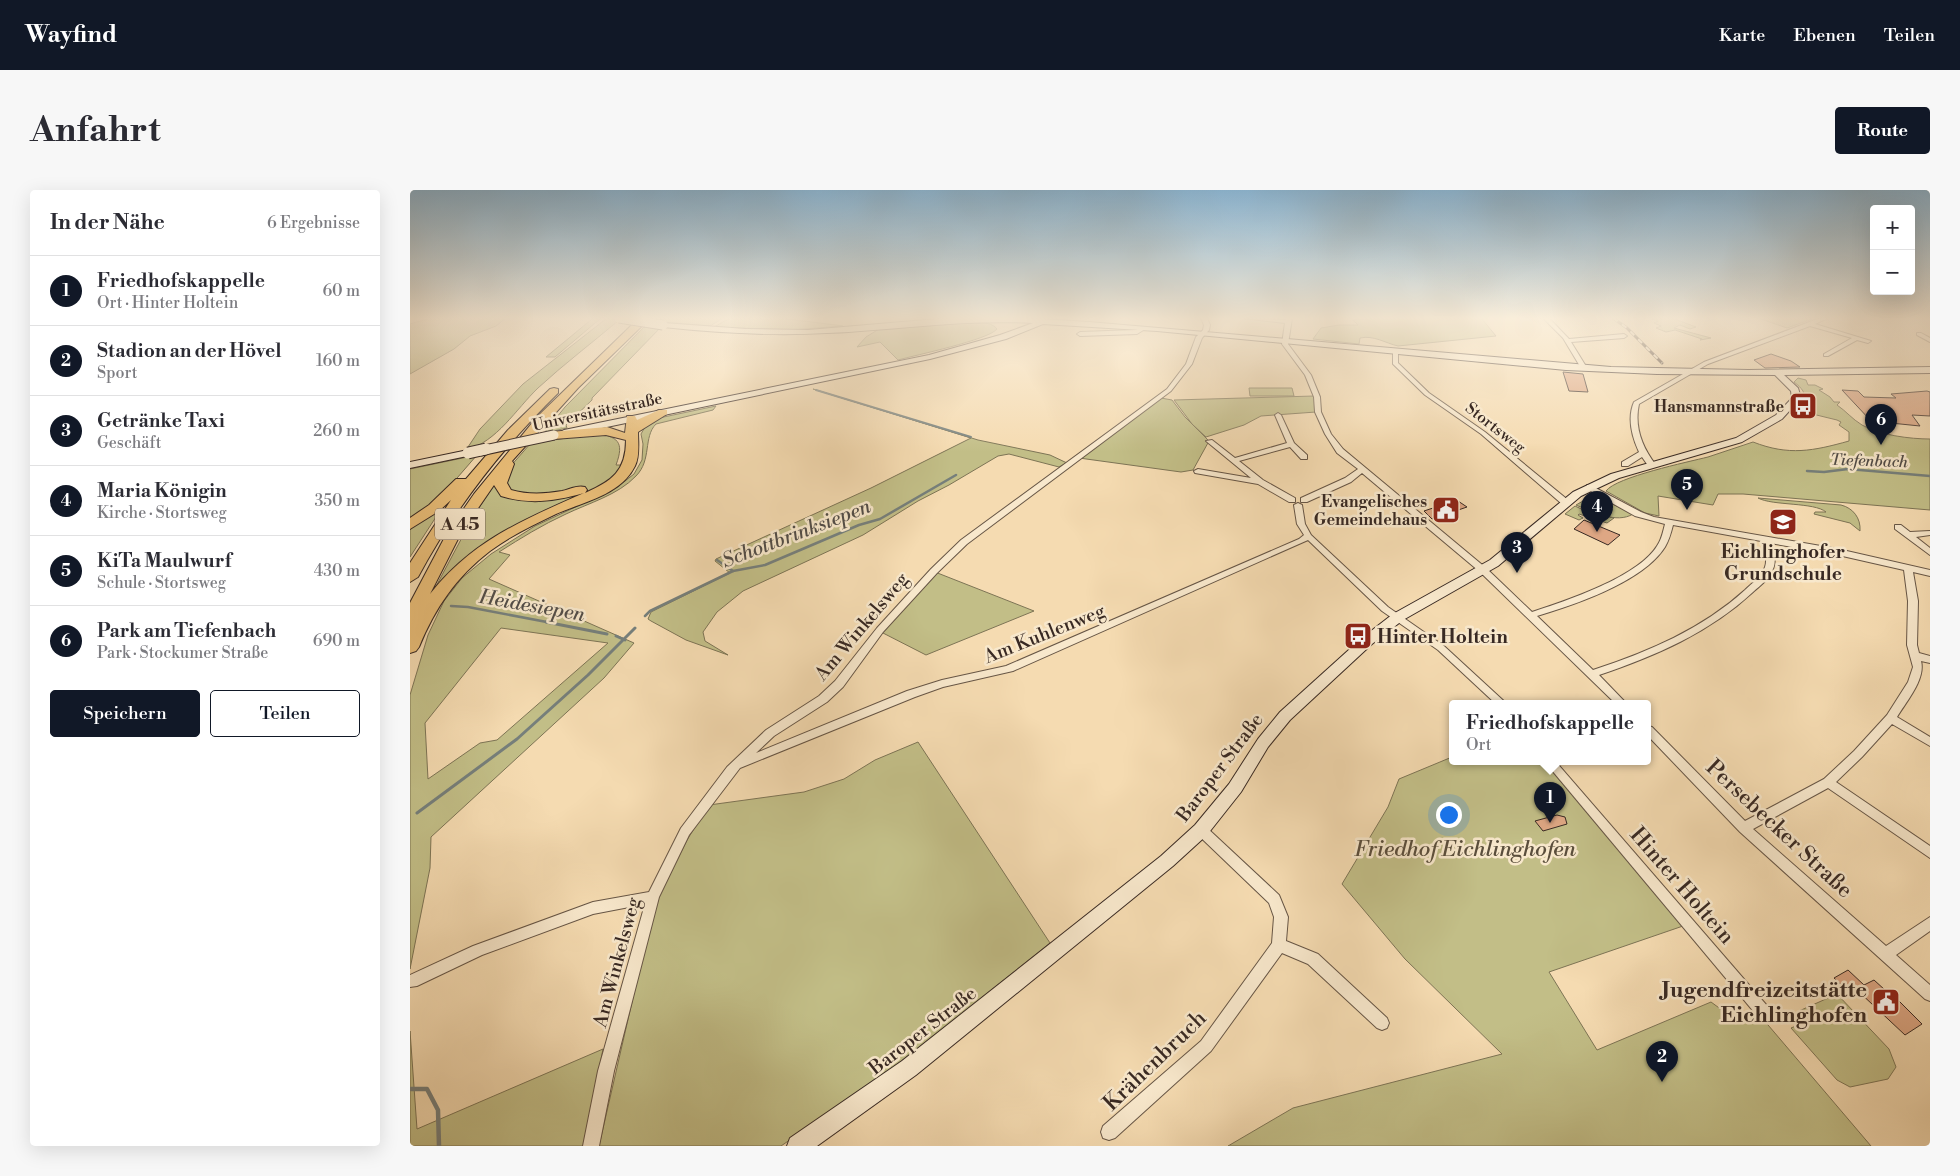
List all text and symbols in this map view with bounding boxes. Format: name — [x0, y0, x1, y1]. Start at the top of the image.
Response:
text: Wayfind — [25, 20, 117, 50]
text: Karte — [1719, 24, 1765, 47]
text: Ebenen — [1793, 24, 1856, 47]
text: Teilen — [1884, 24, 1935, 47]
button: Route — [1835, 107, 1930, 154]
text: Anfahrt — [30, 109, 161, 152]
map controls — [1870, 205, 1915, 295]
button: + — [1870, 205, 1915, 250]
text: In der Nähe — [50, 210, 165, 236]
text: 6 Ergebnisse — [267, 213, 360, 233]
button: − — [1870, 250, 1915, 295]
text: Friedhofskappelle — [97, 269, 265, 293]
text: 1 — [62, 281, 70, 301]
text: 60 m — [322, 281, 360, 301]
text: Ort · Hinter Holtein — [97, 293, 238, 313]
text: Stadion an der Hövel — [97, 339, 282, 363]
text: 2 — [61, 351, 71, 371]
text: 160 m — [316, 351, 360, 371]
text: Sport — [97, 363, 137, 383]
street label: Universitätsstraße — [530, 388, 664, 436]
bus stop icon: Hansmannstraße — [1788, 391, 1818, 421]
place label: Hansmannstraße — [1654, 397, 1784, 417]
street label: Stortsweg — [1461, 398, 1530, 458]
pin: 6 — [1865, 404, 1897, 445]
text: Getränke Taxi — [97, 409, 225, 433]
text: 3 — [61, 421, 71, 441]
text: 260 m — [313, 421, 360, 441]
text: Geschäft — [97, 433, 162, 453]
water label: Tiefenbach — [1830, 450, 1908, 472]
pin: 5 — [1671, 469, 1703, 510]
text: Maria Königin — [97, 479, 227, 503]
text: 4 — [61, 491, 71, 511]
text: 350 m — [314, 491, 360, 511]
pin: 4 — [1581, 491, 1613, 532]
place label: Evangelisches Gemeindehaus — [1314, 492, 1427, 530]
water label: Schottbrinksiepen — [719, 494, 875, 574]
public building icon: Evangelisches Gemeindehaus — [1431, 495, 1461, 525]
text: Kirche · Stortsweg — [97, 503, 227, 523]
school or university icon: Eichlinghofer Grundschule — [1768, 507, 1798, 537]
road number: A 45 — [435, 508, 485, 539]
pin: 3 — [1501, 532, 1533, 573]
place label: Eichlinghofer Grundschule — [1721, 540, 1846, 586]
text: KiTa Maulwurf — [97, 549, 231, 573]
text: 5 — [61, 561, 71, 581]
text: 430 m — [314, 561, 360, 581]
street label: Am Winkelsweg — [809, 568, 914, 686]
text: Schule · Stortsweg — [97, 573, 226, 593]
water label: Heidesiepen — [476, 585, 587, 628]
street label: Am Kuhlenweg — [979, 599, 1109, 670]
text: Park am Tiefenbach — [97, 619, 276, 643]
bus stop icon: Hinter Holtein — [1343, 621, 1373, 651]
place label: Hinter Holtein — [1377, 625, 1508, 649]
text: 6 — [61, 631, 71, 651]
text: 690 m — [313, 631, 360, 651]
text: Park · Stockumer Straße — [97, 643, 268, 663]
button: Speichern — [50, 690, 200, 737]
button: Teilen — [210, 690, 360, 737]
popup — [1449, 700, 1651, 765]
street label: Baroper Straße — [1171, 708, 1268, 828]
text: Friedhofskappelle — [1466, 711, 1634, 735]
text: Ort — [1466, 735, 1492, 755]
street label: Persebecker Straße — [1700, 754, 1858, 904]
pin: 1 — [1534, 782, 1566, 823]
your location — [1436, 802, 1462, 828]
street label: Hinter Holtein — [1624, 822, 1740, 950]
park label: Friedhof Eichlinghofen — [1354, 836, 1577, 863]
street label: Am Winkelsweg — [588, 894, 646, 1031]
place label: Jugendfreizeitstätte Eichlinghofen — [1658, 977, 1867, 1029]
street label: Baroper Straße — [863, 981, 981, 1081]
public building icon: Jugendfreizeitstätte Eichlinghofen — [1871, 987, 1901, 1017]
street label: Krähenbruch — [1098, 1005, 1212, 1117]
pin: 2 — [1646, 1041, 1678, 1082]

